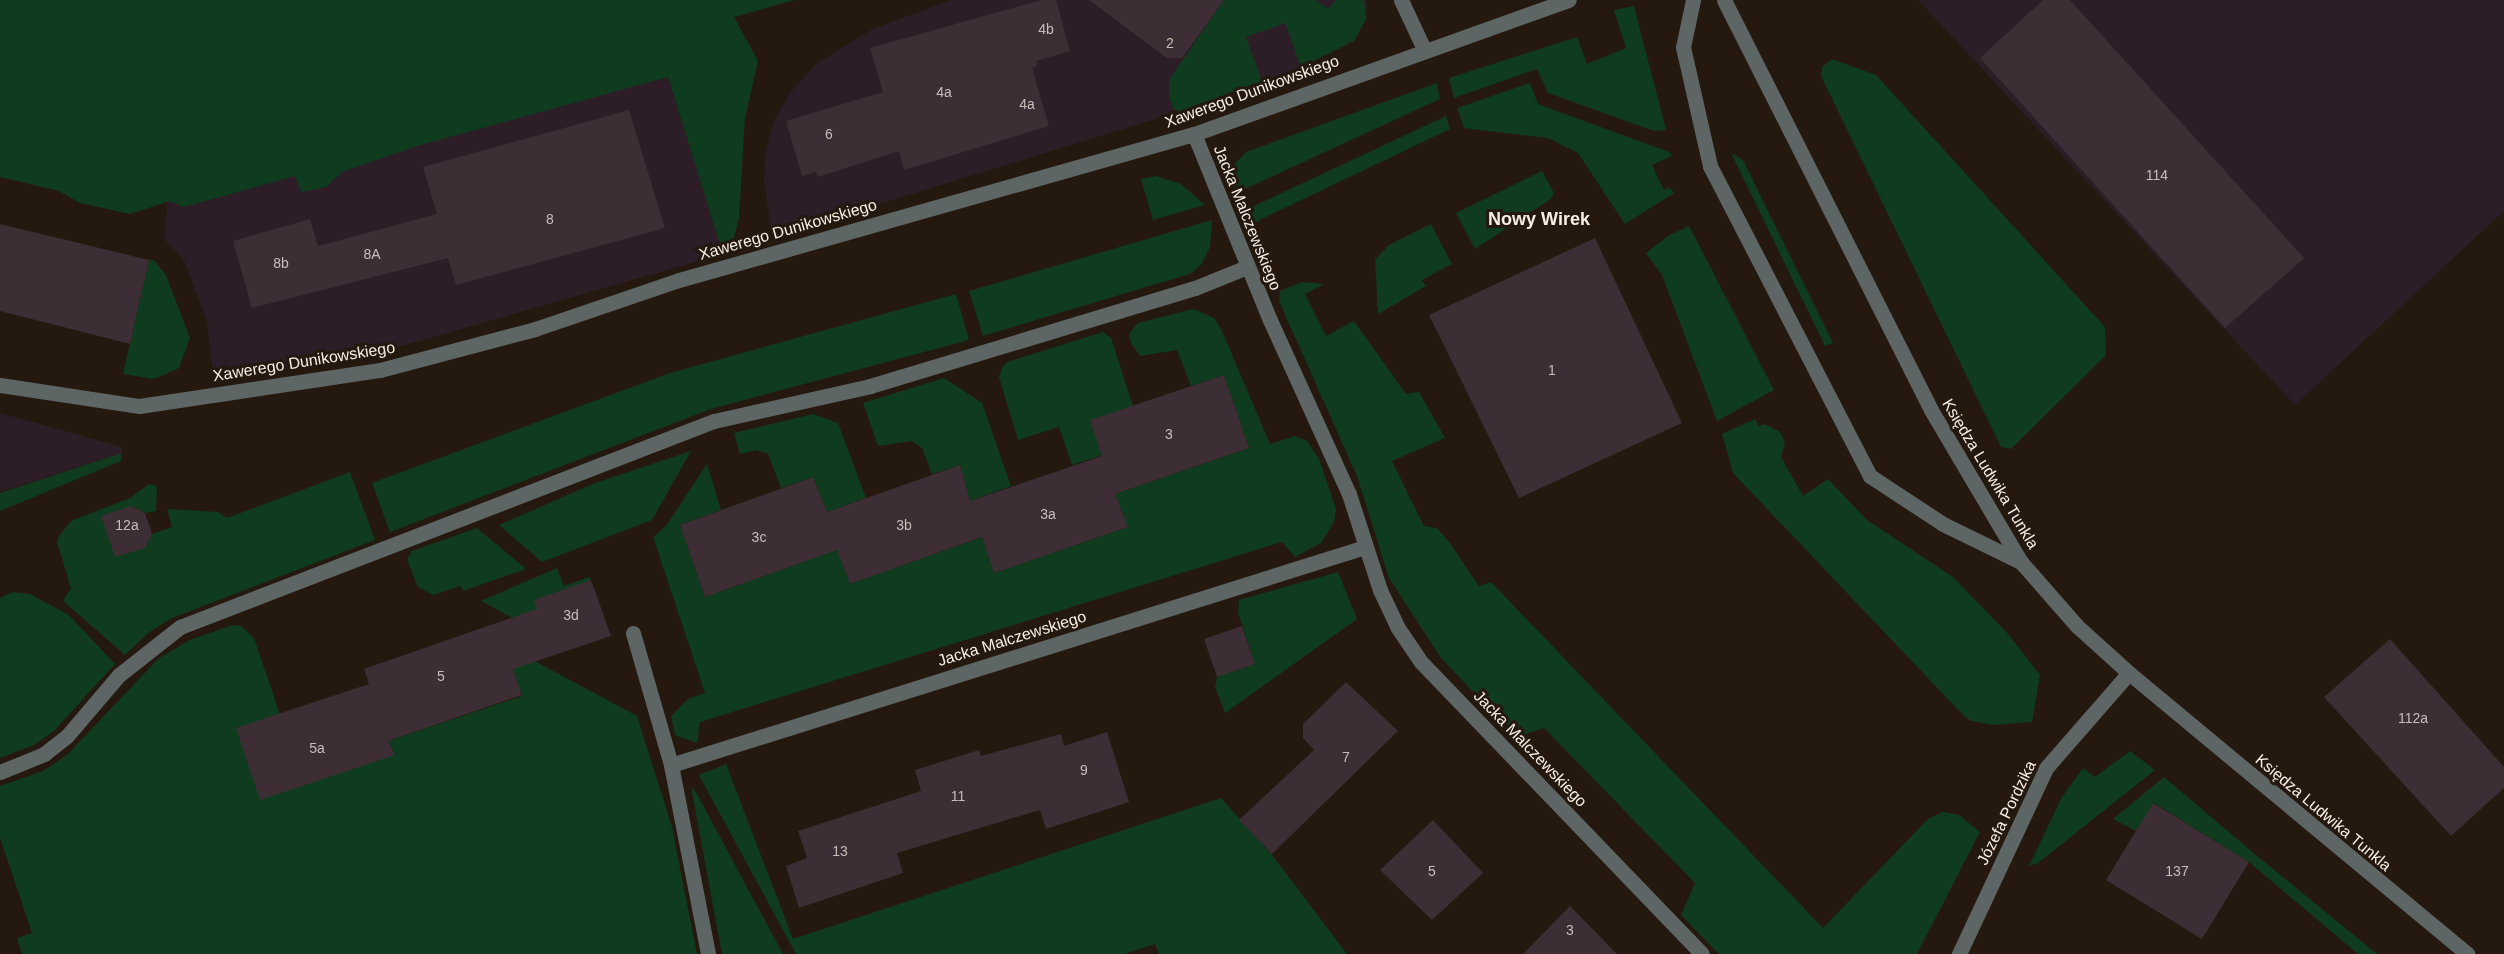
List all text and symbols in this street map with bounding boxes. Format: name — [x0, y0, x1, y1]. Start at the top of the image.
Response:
house number: 4b — [1038, 21, 1054, 37]
house number: 2 — [1166, 35, 1174, 51]
street label: Xawerego Dunikowskiego — [1162, 51, 1342, 133]
house number: 4a — [936, 84, 952, 100]
house number: 4a — [1019, 96, 1035, 112]
house number: 6 — [825, 126, 833, 142]
street label: Jacka Malczewskiego — [1209, 143, 1285, 293]
house number: 114 — [2146, 167, 2168, 183]
street label: Xawerego Dunikowskiego — [697, 195, 879, 265]
district label: Nowy Wirek — [1488, 208, 1590, 230]
house number: 8 — [546, 211, 554, 227]
house number: 8A — [363, 246, 381, 262]
house number: 8b — [273, 255, 289, 271]
street label: Xawerego Dunikowskiego — [212, 338, 396, 386]
house number: 1 — [1548, 362, 1556, 378]
street label: Księdza Ludwika Tunkla — [1937, 395, 2043, 553]
house number: 3 — [1165, 426, 1173, 442]
house number: 3a — [1040, 506, 1056, 522]
house number: 12a — [115, 517, 139, 533]
house number: 3b — [896, 517, 912, 533]
house number: 3c — [752, 529, 766, 545]
house number: 3d — [563, 607, 579, 623]
street label: Jacka Malczewskiego — [935, 607, 1089, 671]
house number: 5 — [437, 668, 445, 684]
street label: Jacka Malczewskiego — [1469, 687, 1591, 811]
house number: 112a — [2398, 710, 2428, 726]
house number: 5a — [309, 740, 325, 756]
house number: 7 — [1342, 749, 1350, 765]
street label: Księdza Ludwika Tunkla — [2251, 750, 2395, 876]
street label: Józefa Pordzika — [1973, 758, 2041, 868]
house number: 9 — [1080, 762, 1088, 778]
house number: 11 — [951, 788, 965, 804]
house number: 13 — [832, 843, 848, 859]
house number: 5 — [1428, 863, 1436, 879]
house number: 137 — [2165, 863, 2189, 879]
house number: 3 — [1566, 922, 1574, 938]

